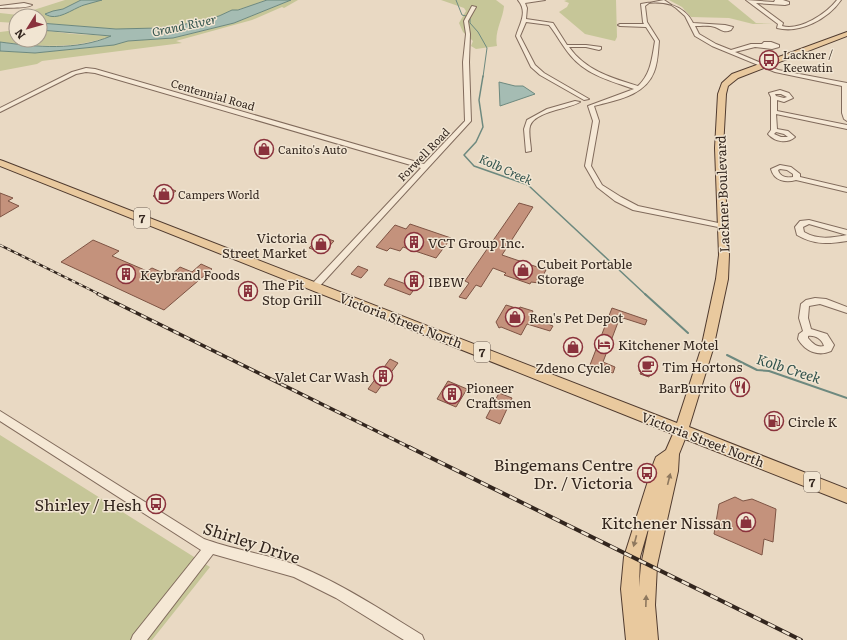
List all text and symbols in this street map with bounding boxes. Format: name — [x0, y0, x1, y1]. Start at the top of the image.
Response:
north arrow — [8, 8, 48, 48]
water label: Grand River — [150, 9, 218, 41]
text: N — [10, 26, 28, 43]
place label: Lackner / Keewatin — [783, 46, 833, 75]
bus stop icon: Lackner / Keewatin — [758, 49, 780, 71]
street label: Centennial Road — [169, 74, 257, 114]
street label: Forwell Road — [393, 123, 453, 184]
street label: Lackner Boulevard — [710, 135, 734, 253]
shop icon: Canito's Auto — [253, 138, 275, 160]
place label: Canito's Auto — [278, 141, 347, 157]
water label: Kolb Creek — [476, 149, 536, 189]
shop icon: Campers World — [153, 183, 175, 205]
place label: Campers World — [178, 186, 260, 202]
road number: 7 — [134, 208, 150, 228]
place label: Victoria Street Market — [222, 228, 308, 262]
building icon: VCT Group Inc. — [403, 231, 425, 253]
shop icon: Victoria Street Market — [310, 233, 332, 255]
place label: VCT Group Inc. — [428, 233, 525, 252]
place label: Cubeit Portable Storage — [537, 254, 632, 288]
shop icon: Cubeit Portable Storage — [512, 259, 534, 281]
building icon: Keybrand Foods — [115, 263, 137, 285]
place label: Keybrand Foods — [140, 265, 240, 284]
building icon: IBEW — [403, 270, 425, 292]
place label: IBEW — [428, 272, 464, 291]
place label: The Pit Stop Grill — [262, 275, 323, 309]
building icon: The Pit Stop Grill — [237, 280, 259, 302]
street label: Victoria Street North — [337, 288, 466, 352]
shop icon: Ren's Pet Depot — [504, 306, 526, 328]
place label: Ren's Pet Depot — [529, 308, 624, 327]
hotel icon: Kitchener Motel — [593, 333, 615, 355]
place label: Kitchener Motel — [618, 335, 719, 354]
shop icon: Zdeno Cycle — [562, 336, 584, 358]
road number: 7 — [474, 342, 490, 362]
water label: Kolb Creek — [754, 348, 824, 388]
cafe icon: Tim Hortons — [637, 355, 659, 377]
place label: Tim Hortons — [662, 357, 743, 376]
place label: Zdeno Cycle — [535, 358, 611, 377]
building icon: Valet Car Wash — [372, 365, 394, 387]
place label: Valet Car Wash — [275, 367, 369, 386]
restaurant icon: BarBurrito — [729, 376, 751, 398]
place label: Pioneer Craftsmen — [466, 378, 532, 412]
place label: BarBurrito — [659, 378, 726, 397]
building icon: Pioneer Craftsmen — [441, 383, 463, 405]
street label: Victoria Street North — [639, 407, 768, 471]
fuel station icon: Circle K — [763, 410, 785, 432]
place label: Circle K — [788, 412, 837, 431]
place label: Bingemans Centre Dr. / Victoria — [494, 452, 633, 494]
bus stop icon: Bingemans Centre Dr. / Victoria — [636, 462, 658, 484]
road number: 7 — [804, 472, 820, 492]
one-way arrow — [666, 473, 672, 485]
place label: Shirley / Hesh — [34, 492, 142, 516]
bus stop icon: Shirley / Hesh — [145, 493, 167, 515]
place label: Kitchener Nissan — [601, 510, 732, 534]
shop icon: Kitchener Nissan — [735, 511, 757, 533]
street label: Shirley Drive — [201, 515, 303, 569]
one-way arrow — [632, 535, 638, 548]
one-way arrow — [643, 595, 650, 607]

